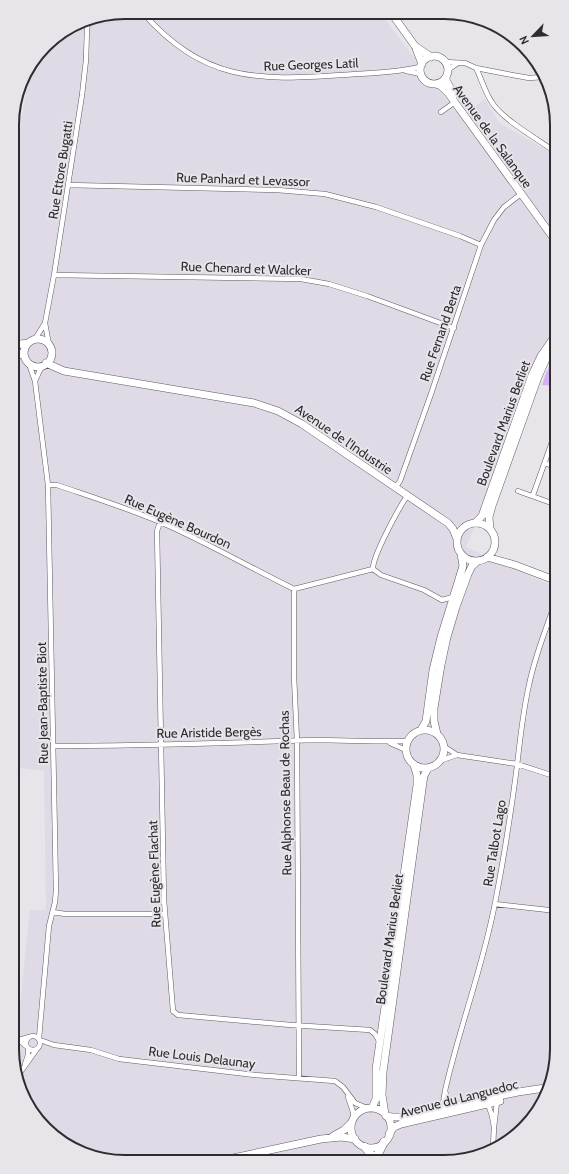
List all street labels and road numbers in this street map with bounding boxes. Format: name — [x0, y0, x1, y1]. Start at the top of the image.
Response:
street label: Rue Georges Latil — [263, 54, 359, 74]
street label: Avenue de la Salanque — [450, 81, 536, 191]
street label: Rue Ettore Bugatti — [44, 120, 76, 220]
street label: Rue Panhard et Levassor — [176, 169, 311, 189]
street label: Rue Chenard et Walcker — [180, 258, 312, 278]
street label: Rue Fernand Berta — [416, 282, 464, 383]
street label: Boulevard Marius Berliet — [473, 358, 533, 488]
street label: Avenue de l'Industrie — [292, 401, 396, 478]
street label: Rue Eugène Bourdon — [122, 490, 234, 552]
street label: Rue Jean-Baptiste Biot — [33, 641, 51, 764]
street label: Rue Alphonse Beau de Rochas — [276, 710, 294, 876]
street label: Rue Aristide Bergès — [156, 723, 262, 741]
street label: Rue Talbot Lago — [479, 799, 509, 887]
street label: Rue Eugène Flachat — [144, 819, 164, 928]
street label: Boulevard Marius Berliet — [372, 872, 406, 1006]
street label: Rue Louis Delaunay — [148, 1043, 257, 1072]
street label: Avenue du Languedoc — [398, 1076, 520, 1120]

